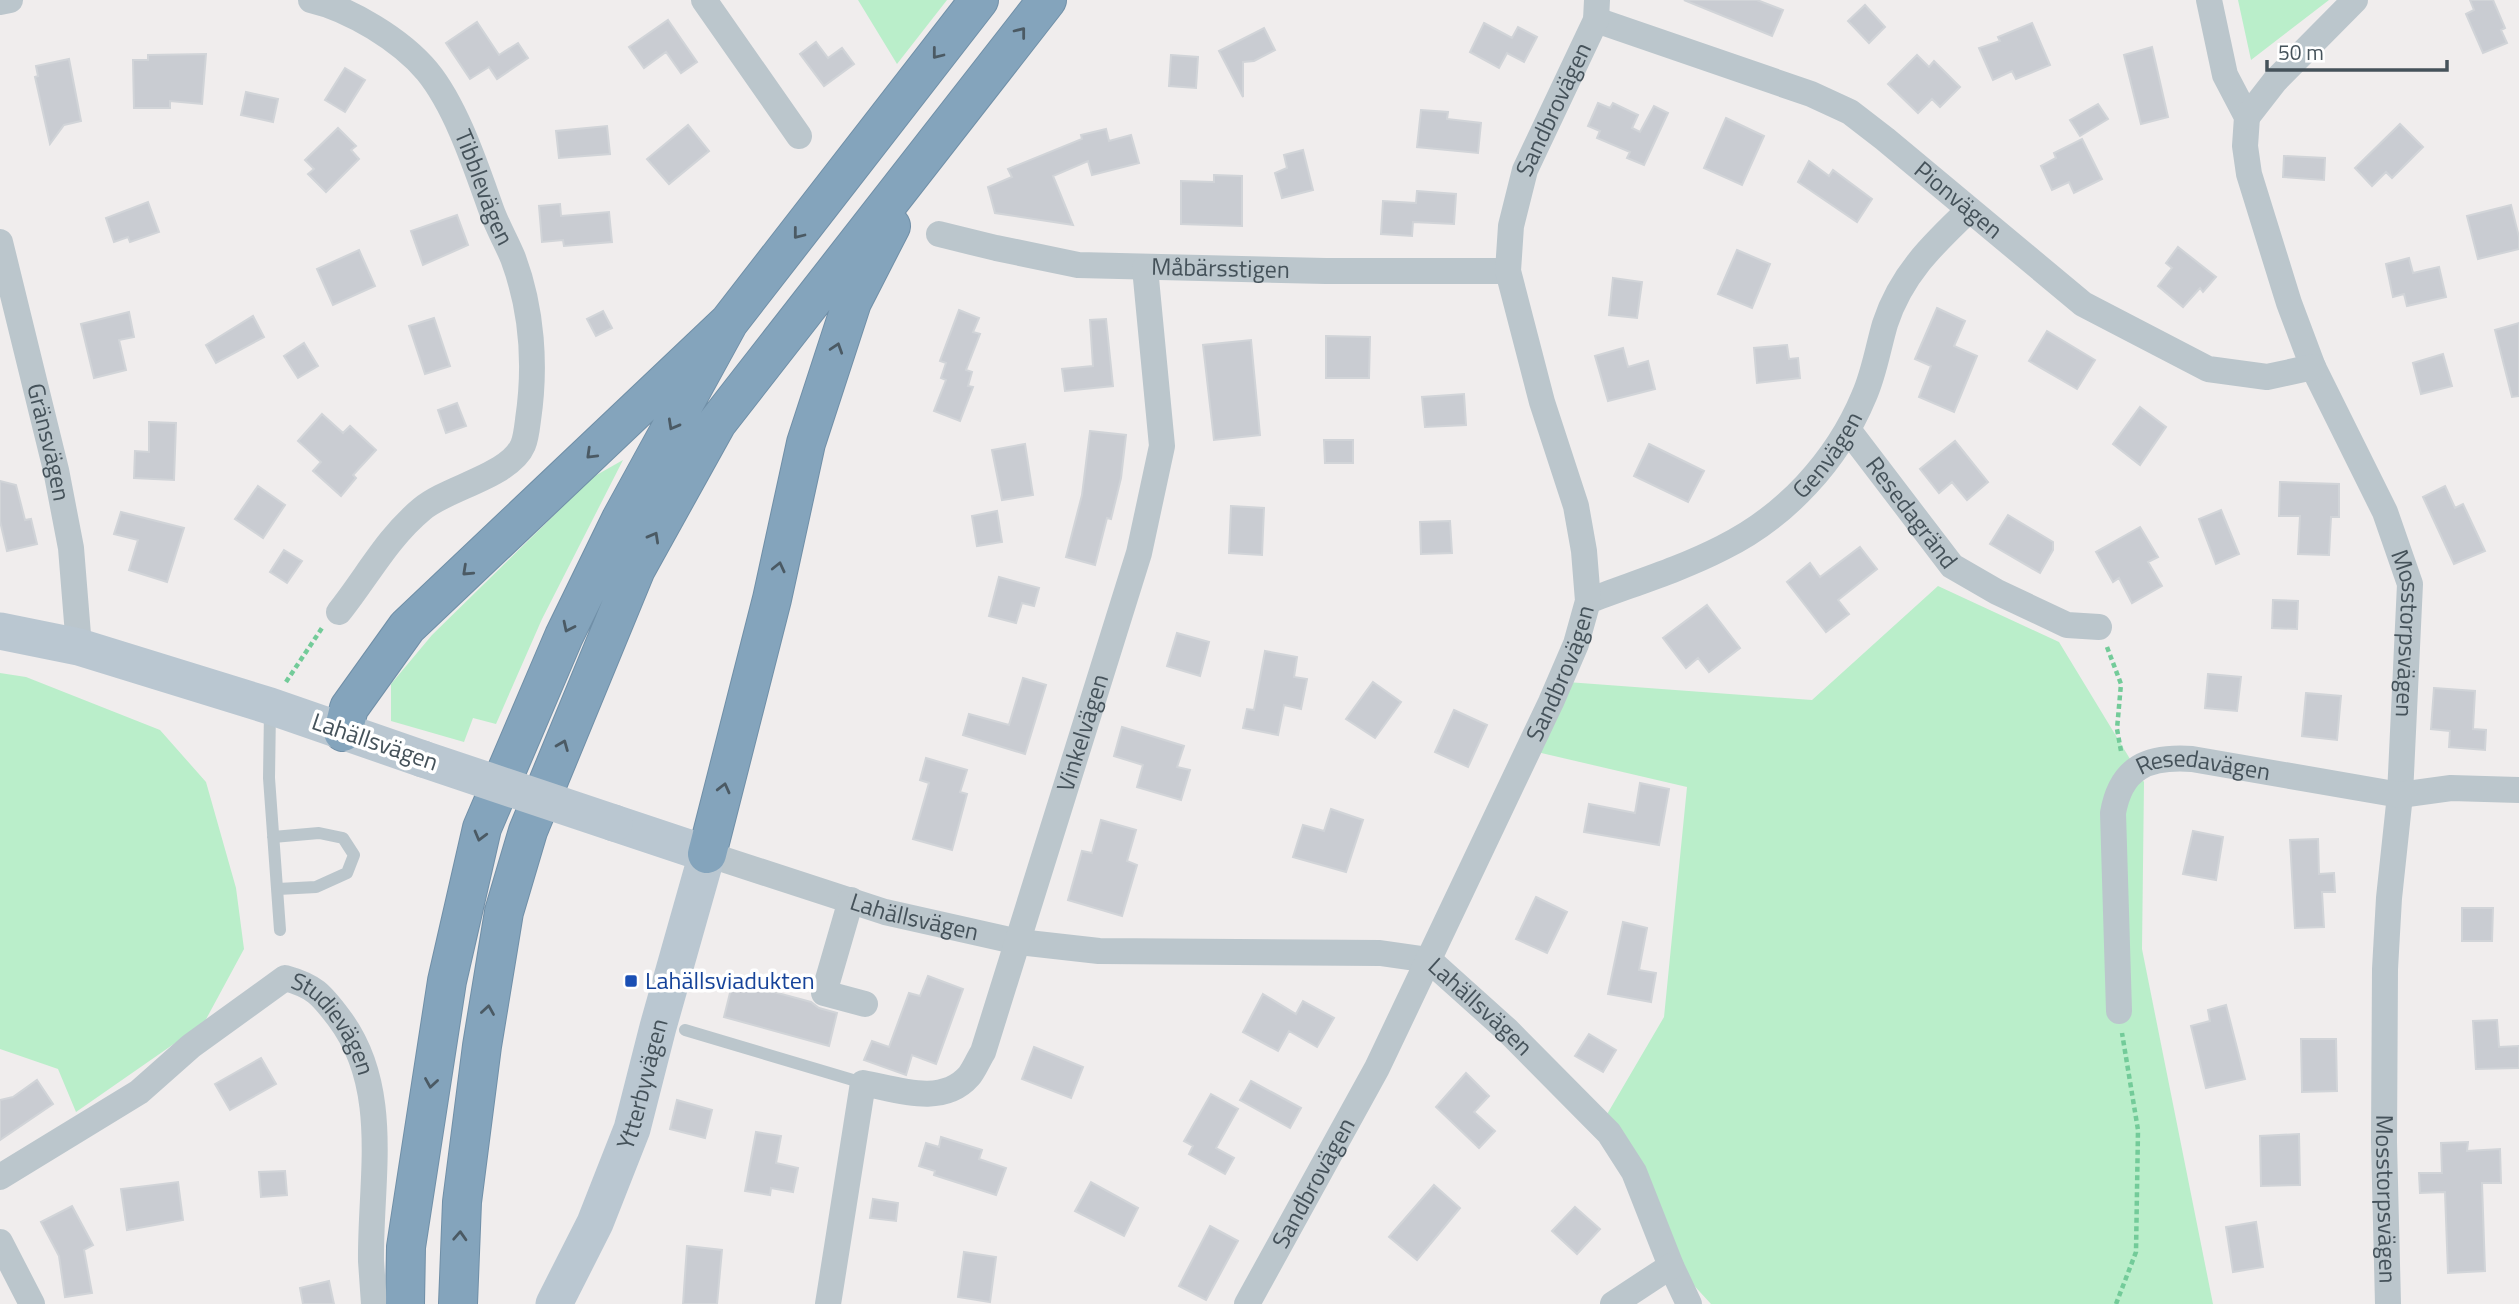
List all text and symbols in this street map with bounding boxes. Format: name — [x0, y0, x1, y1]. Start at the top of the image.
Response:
one-way arrow — [1013, 28, 1025, 41]
scale bar — [2267, 28, 2447, 72]
street label: Sandbrovägen — [1506, 36, 1600, 182]
text: 50 m — [2278, 36, 2324, 68]
one-way arrow — [933, 46, 946, 59]
street label: Tibblevägen — [446, 124, 524, 251]
street label: Pionvägen — [1907, 152, 2011, 247]
one-way arrow — [793, 226, 806, 238]
street label: Måbärsstigen — [1151, 248, 1290, 287]
one-way arrow — [829, 342, 843, 354]
street label: Gränsvägen — [18, 379, 81, 504]
street label: Genvägen — [1784, 405, 1871, 506]
one-way arrow — [668, 417, 681, 430]
one-way arrow — [586, 445, 599, 458]
street label: Resedagränd — [1858, 448, 1967, 576]
one-way arrow — [646, 532, 659, 544]
street label: Mosstorpsvägen — [2382, 544, 2429, 718]
one-way arrow — [770, 561, 785, 573]
one-way arrow — [462, 563, 475, 576]
street label: Sandbrovägen — [1516, 601, 1603, 747]
one-way arrow — [563, 620, 577, 632]
street label: Vinkelvägen — [1046, 669, 1117, 796]
street label: Lahällsvägen — [307, 703, 443, 779]
street label: Resedavägen — [2129, 739, 2273, 789]
one-way arrow — [555, 740, 569, 753]
one-way arrow — [716, 782, 730, 794]
one-way arrow — [474, 830, 488, 842]
street label: Lahällsvägen — [846, 883, 982, 949]
street label: Lahällsvägen — [1420, 948, 1542, 1063]
street label: Studievägen — [286, 962, 385, 1079]
place label: Lahällsviadukten — [645, 962, 815, 998]
marker: Lahällsviadukten — [623, 973, 639, 989]
one-way arrow — [480, 1004, 495, 1016]
street label: Ytterbyvägen — [607, 1014, 677, 1155]
one-way arrow — [424, 1077, 439, 1089]
street label: Sandbrovägen — [1262, 1111, 1363, 1255]
street label: Mosstorpsvägen — [2367, 1115, 2406, 1284]
one-way arrow — [453, 1230, 468, 1241]

